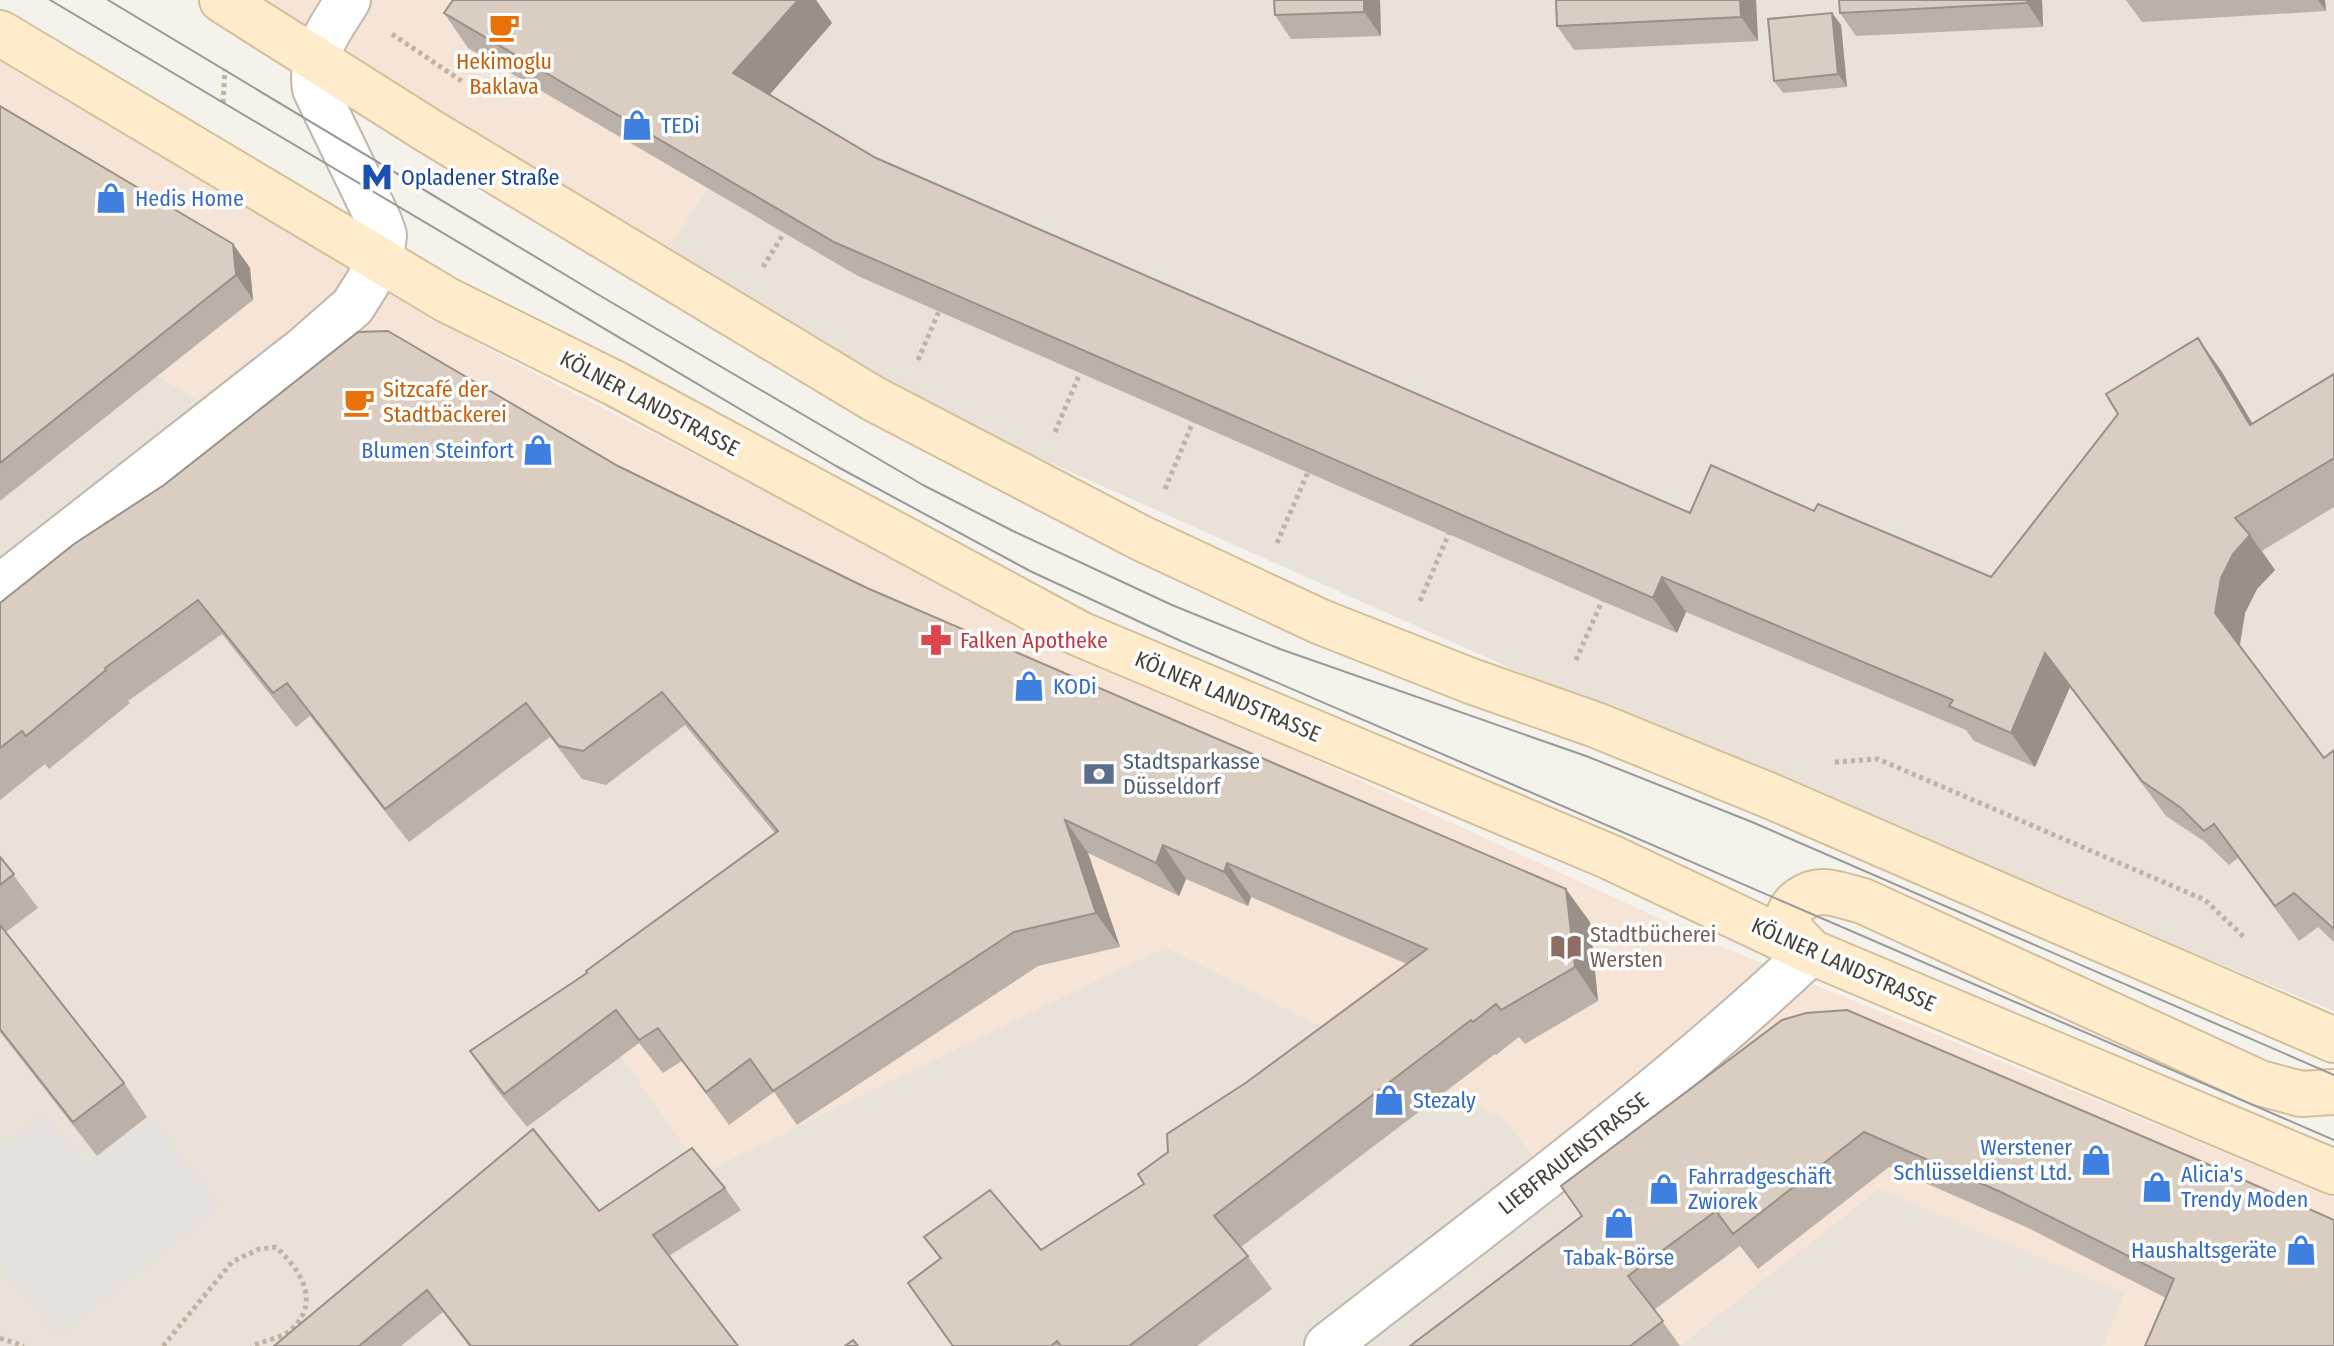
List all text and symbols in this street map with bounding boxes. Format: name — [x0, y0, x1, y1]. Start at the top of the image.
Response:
cafe icon: Hekimoglu Baklava — [487, 10, 521, 44]
place label: Hekimoglu Baklava — [456, 48, 552, 100]
shop icon: TEDi — [620, 108, 654, 142]
place label: TEDi — [661, 112, 700, 139]
metro station icon: Opladener Straße — [360, 160, 394, 194]
place label: Opladener Straße — [401, 164, 560, 191]
shop icon: Hedis Home — [94, 181, 128, 215]
place label: Hedis Home — [135, 185, 244, 212]
street label: KÖLNER LANDSTRASSE — [555, 345, 744, 462]
place label: Sitzcafé der Stadtbäckerei — [383, 376, 507, 428]
cafe icon: Sitzcafé der Stadtbäckerei — [342, 385, 376, 419]
shop icon: Blumen Steinfort — [521, 433, 555, 467]
place label: Blumen Steinfort — [361, 437, 515, 464]
pharmacy icon: Falken Apotheke — [919, 623, 953, 657]
place label: Falken Apotheke — [960, 627, 1108, 654]
street label: KÖLNER LANDSTRASSE — [1131, 645, 1325, 748]
shop icon: KODi — [1012, 669, 1046, 703]
place label: KODi — [1053, 673, 1096, 700]
place label: Stadtsparkasse Düsseldorf — [1123, 748, 1260, 800]
bank icon: Stadtsparkasse Düsseldorf — [1082, 757, 1116, 791]
street label: KÖLNER LANDSTRASSE — [1747, 912, 1940, 1017]
place label: Stadtbücherei Wersten — [1590, 921, 1716, 973]
library icon: Stadtbücherei Wersten — [1549, 930, 1583, 964]
shop icon: Stezaly — [1372, 1083, 1406, 1117]
street label: LIEBFRAUENSTRASSE — [1493, 1086, 1654, 1221]
place label: Stezaly — [1413, 1087, 1476, 1114]
place label: Werstener Schlüsseldienst Ltd. — [1894, 1134, 2072, 1186]
shop icon: Werstener Schlüsseldienst Ltd. — [2079, 1143, 2113, 1177]
place label: Alicia's Trendy Moden — [2181, 1161, 2308, 1213]
place label: Fahrradgeschäft Zwiorek — [1688, 1163, 1833, 1215]
shop icon: Alicia's Trendy Moden — [2140, 1170, 2174, 1204]
shop icon: Fahrradgeschäft Zwiorek — [1647, 1172, 1681, 1206]
shop icon: Tabak-Börse — [1602, 1206, 1636, 1240]
shop icon: Haushaltsgeräte — [2284, 1233, 2318, 1267]
place label: Haushaltsgeräte — [2131, 1237, 2277, 1264]
place label: Tabak-Börse — [1564, 1244, 1675, 1271]

